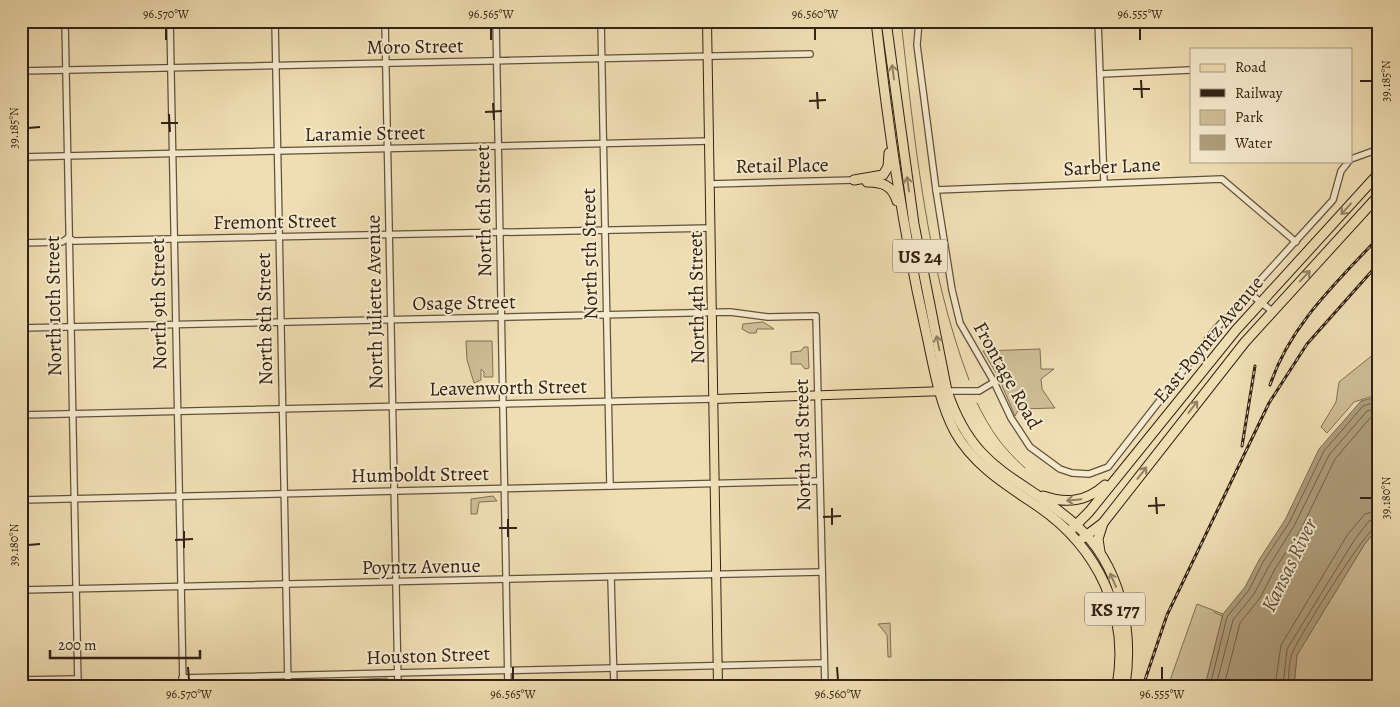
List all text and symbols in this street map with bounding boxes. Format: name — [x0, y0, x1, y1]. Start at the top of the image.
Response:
text: 96.570°W — [143, 6, 190, 22]
text: 96.565°W — [468, 6, 514, 22]
text: 96.560°W — [792, 6, 839, 22]
text: 96.555°W — [1118, 6, 1163, 22]
street label: Moro Street — [366, 32, 464, 61]
legend — [1190, 48, 1352, 162]
text: Road — [1235, 57, 1267, 77]
text: 39.185°N — [1378, 60, 1394, 102]
one-way arrow — [888, 64, 898, 80]
text: Railway — [1235, 83, 1283, 103]
text: 39.185°N — [6, 107, 22, 149]
text: Park — [1235, 107, 1264, 127]
street label: Laramie Street — [304, 119, 426, 148]
text: Water — [1234, 133, 1272, 153]
street label: North 6th Street — [469, 144, 498, 277]
street label: Sarber Lane — [1063, 150, 1161, 183]
street label: Retail Place — [735, 151, 829, 180]
one-way arrow — [903, 176, 913, 192]
street label: North 5th Street — [575, 187, 604, 320]
one-way arrow — [1340, 203, 1352, 216]
street label: Fremont Street — [213, 207, 337, 236]
street label: North Juliette Avenue — [359, 214, 390, 390]
street label: North 4th Street — [682, 231, 711, 364]
street label: North 10th Street — [39, 235, 68, 377]
street label: North 9th Street — [144, 237, 173, 370]
road number: US 24 — [892, 240, 948, 272]
street label: North 8th Street — [250, 252, 279, 386]
one-way arrow — [1299, 269, 1311, 282]
street label: East Poyntz Avenue — [1147, 270, 1270, 409]
street label: Osage Street — [412, 288, 516, 317]
street label: Frontage Road — [967, 317, 1048, 434]
one-way arrow — [933, 336, 942, 352]
street label: Leavenworth Street — [429, 373, 588, 402]
street label: North 3rd Street — [788, 378, 817, 511]
one-way arrow — [1188, 401, 1199, 414]
street label: Humboldt Street — [351, 460, 490, 489]
one-way arrow — [1137, 466, 1147, 480]
text: 39.180°N — [1378, 476, 1394, 519]
one-way arrow — [1066, 495, 1082, 505]
water label: Kansas River — [1254, 513, 1324, 616]
text: 39.180°N — [6, 523, 22, 566]
street label: Poyntz Avenue — [361, 552, 481, 581]
one-way arrow — [1108, 573, 1118, 588]
road number: KS 177 — [1085, 592, 1145, 626]
scale bar — [50, 627, 200, 659]
text: 200 m — [58, 635, 97, 655]
street label: Houston Street — [365, 640, 491, 671]
text: 96.570°W — [166, 686, 213, 702]
text: 96.565°W — [490, 686, 536, 702]
text: 96.560°W — [815, 686, 862, 702]
text: 96.555°W — [1140, 686, 1185, 702]

